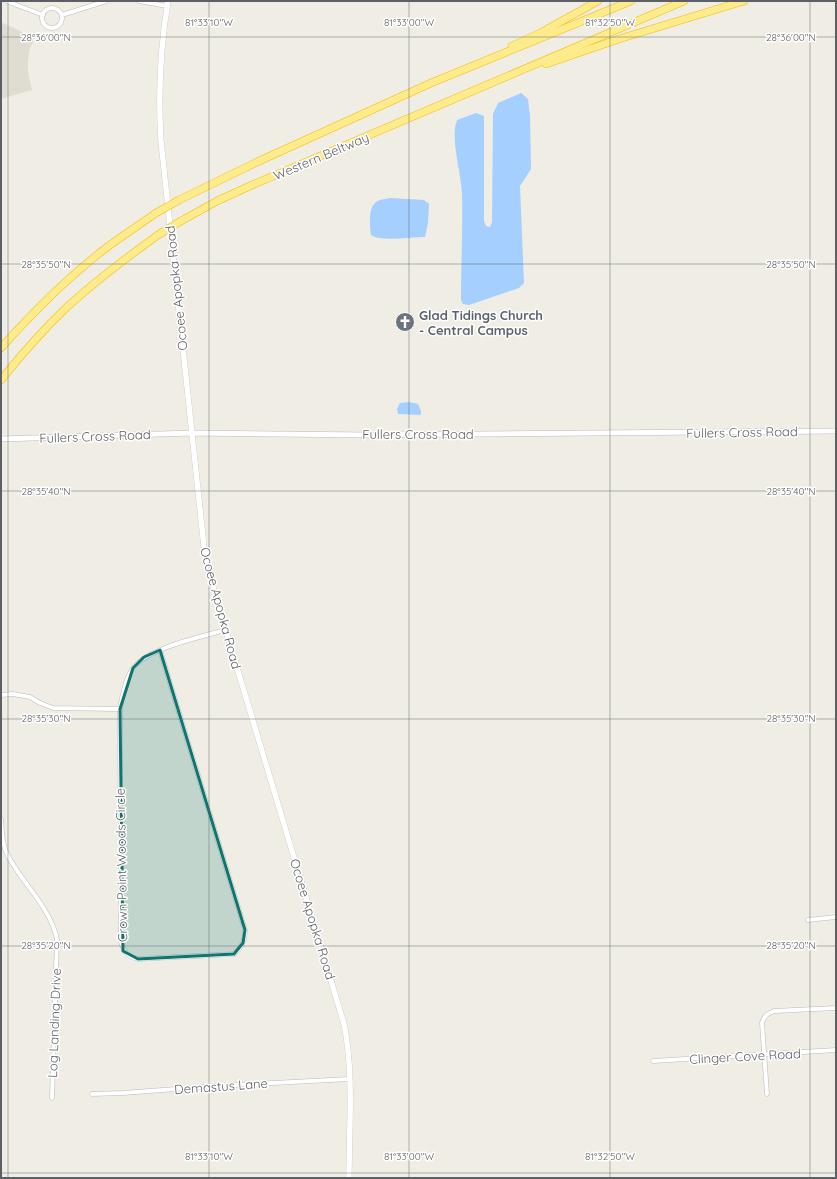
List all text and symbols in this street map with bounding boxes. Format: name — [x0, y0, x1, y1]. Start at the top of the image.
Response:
text: 81°33'10"W — [185, 16, 233, 29]
text: 81°33'00"W — [384, 16, 434, 29]
text: 81°32'50"W — [585, 16, 635, 29]
text: 28°36'00"N — [21, 31, 71, 44]
text: 28°36'00"N — [766, 31, 816, 44]
street label: Western Beltway — [271, 129, 371, 183]
street label: Ocoee Apopka Road — [161, 225, 191, 351]
text: 28°35'50"N — [21, 258, 71, 271]
text: 28°35'50"N — [766, 258, 816, 271]
place label: Glad Tidings Church - Central Campus — [419, 307, 543, 338]
church icon: Glad Tidings Church - Central Campus — [394, 311, 416, 333]
street label: Fullers Cross Road — [686, 423, 798, 441]
street label: Fullers Cross Road — [39, 426, 151, 446]
street label: Fullers Cross Road — [362, 426, 474, 442]
text: 28°35'40"N — [21, 485, 71, 498]
text: 28°35'40"N — [766, 485, 816, 498]
street label: Ocoee Apopka Road — [197, 545, 245, 671]
text: 28°35'30"N — [21, 712, 71, 725]
text: 28°35'30"N — [766, 712, 816, 725]
street label: Crown Point Woods Circle — [112, 788, 130, 942]
street label: Ocoee Apopka Road — [287, 857, 339, 981]
text: 28°35'20"N — [21, 939, 71, 952]
text: 28°35'20"N — [766, 939, 816, 952]
street label: Log Landing Drive — [44, 968, 64, 1078]
street label: Clinger Cove Road — [689, 1045, 801, 1067]
street label: Demastus Lane — [174, 1075, 268, 1097]
text: 81°33'10"W — [185, 1150, 233, 1163]
text: 81°33'00"W — [384, 1150, 434, 1163]
text: 81°32'50"W — [585, 1150, 635, 1163]

